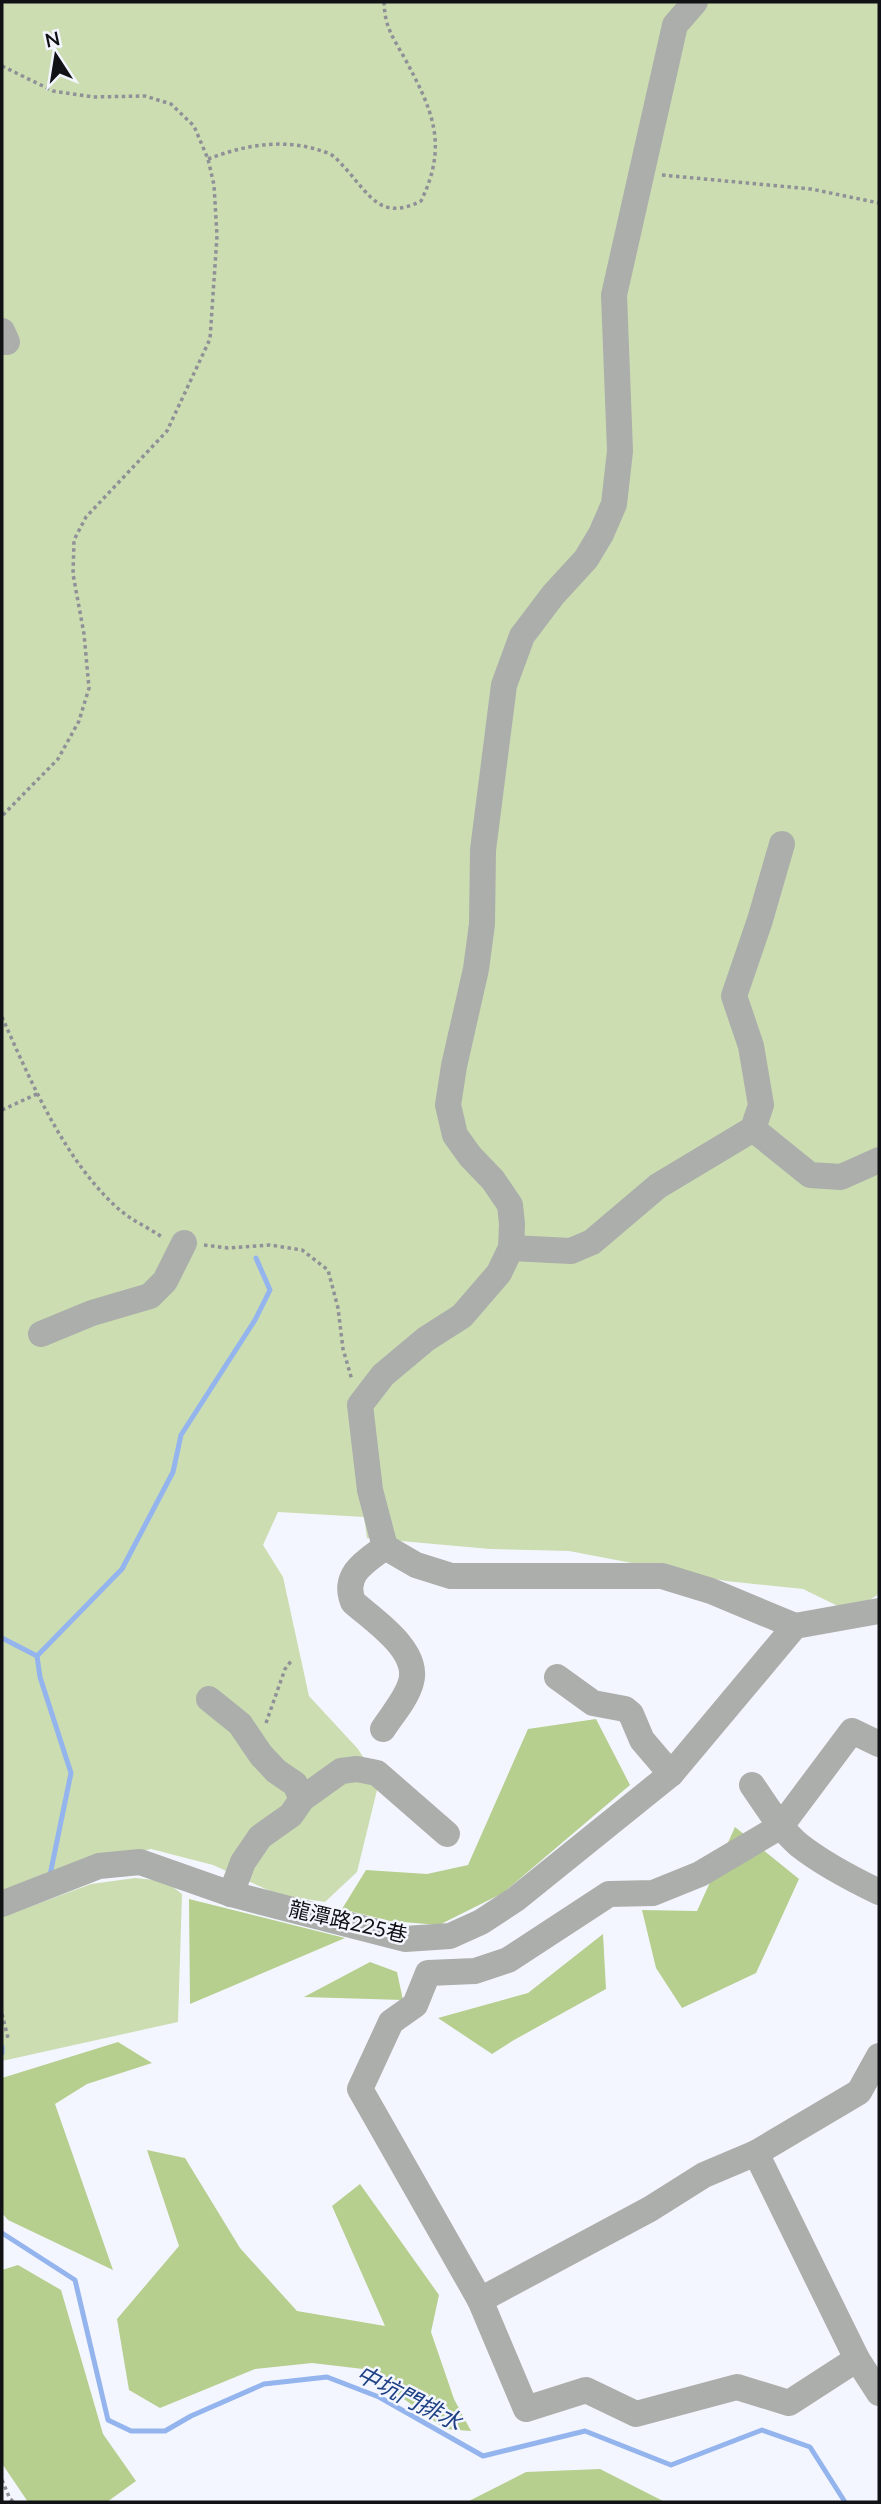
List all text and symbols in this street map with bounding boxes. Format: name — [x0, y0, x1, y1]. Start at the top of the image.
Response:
north arrow — [21, 21, 91, 91]
text: N — [43, 26, 62, 52]
street label: 龍潭路225巷 — [287, 1895, 410, 1946]
water label: 中坑門排水 — [352, 2359, 468, 2436]

